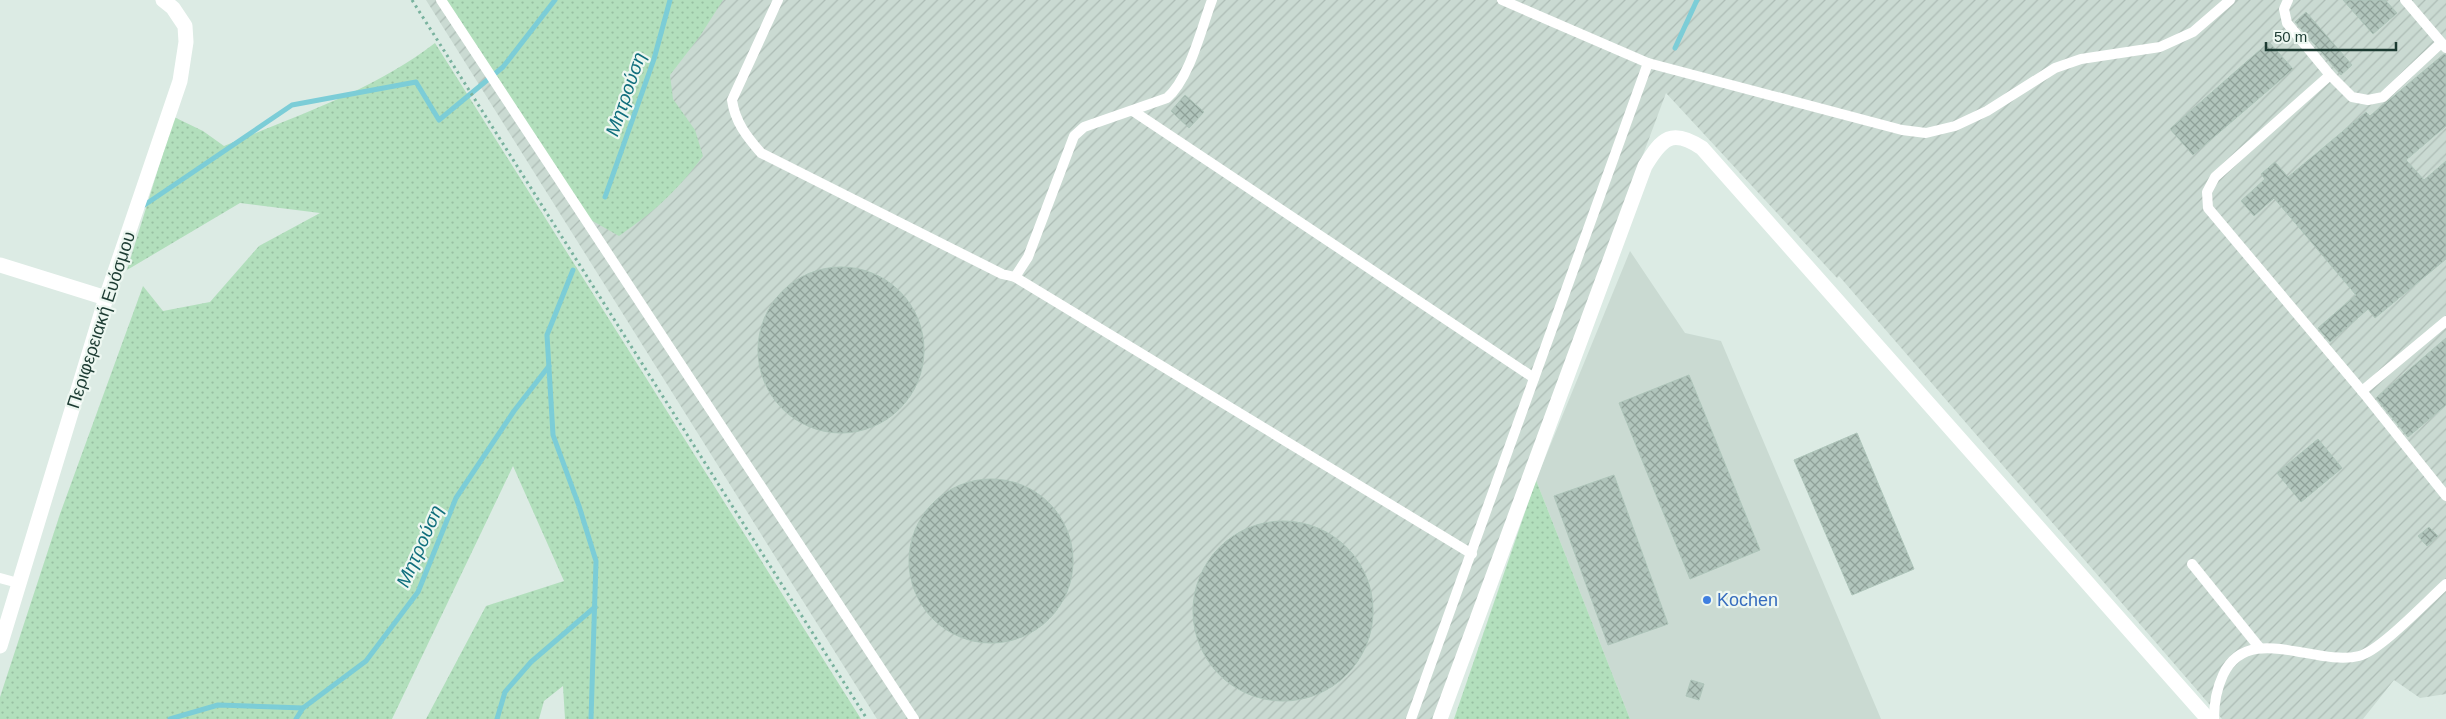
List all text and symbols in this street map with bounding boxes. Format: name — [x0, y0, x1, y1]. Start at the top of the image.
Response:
scale bar — [2266, 20, 2396, 52]
text: 50 m — [2274, 28, 2307, 45]
water label: Μητρούση — [601, 49, 650, 139]
street label: Περιφερειακή Ευόσμου — [63, 229, 139, 411]
water label: Μητρούση — [392, 502, 447, 590]
place label: Kochen — [1717, 590, 1778, 610]
marker: Kochen — [1701, 594, 1713, 606]

